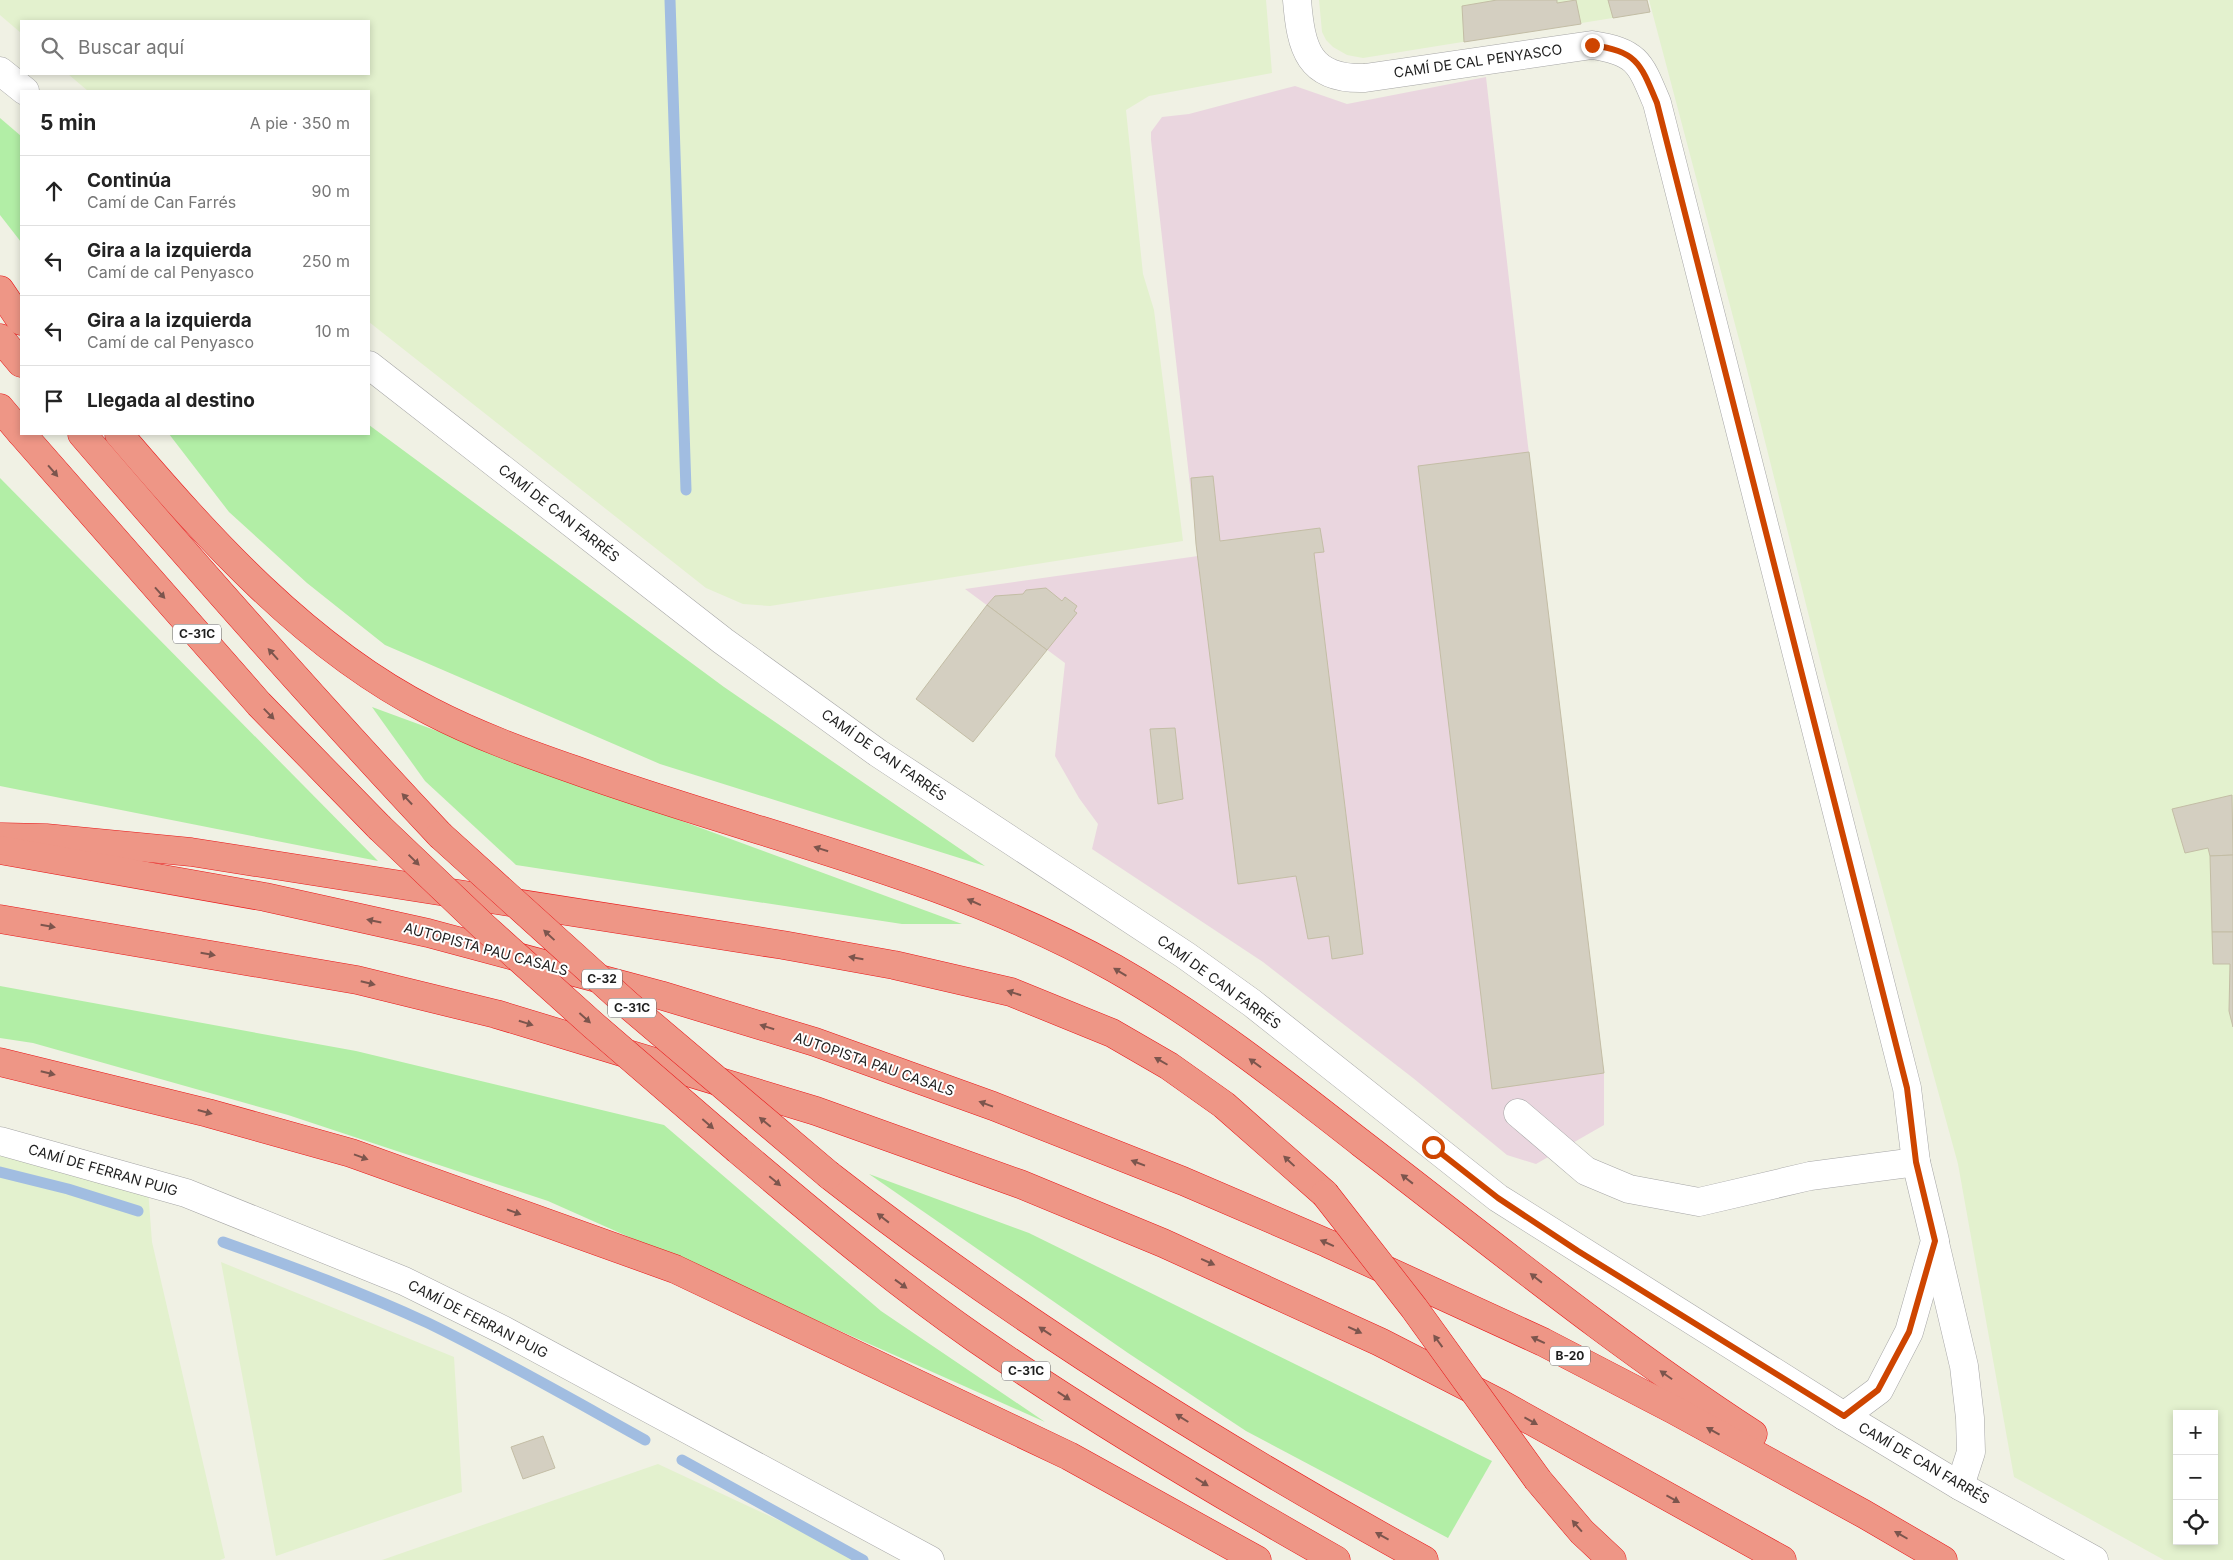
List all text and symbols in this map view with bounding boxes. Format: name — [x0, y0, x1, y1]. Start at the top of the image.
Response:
search box — [20, 20, 370, 75]
icon: search — [38, 34, 66, 62]
route end — [1581, 34, 1604, 57]
text: Buscar aquí — [78, 36, 184, 59]
street label: CAMÍ DE CAL PENYASCO — [1393, 40, 1563, 81]
text: 5 min — [40, 110, 96, 135]
text: A pie · 350 m — [250, 113, 350, 133]
text: Continúa — [87, 169, 171, 192]
icon: ahead — [40, 177, 68, 205]
text: 90 m — [311, 181, 350, 201]
text: Camí de Can Farrés — [87, 192, 236, 212]
text: Gira a la izquierda — [87, 239, 252, 262]
icon: left — [40, 247, 68, 275]
text: 250 m — [302, 251, 350, 271]
text: Camí de cal Penyasco — [87, 262, 254, 282]
text: Gira a la izquierda — [87, 309, 252, 332]
icon: left — [40, 317, 68, 345]
text: 10 m — [315, 321, 350, 341]
text: Camí de cal Penyasco — [87, 332, 254, 352]
icon: arrive — [40, 387, 68, 415]
text: Llegada al destino — [87, 389, 255, 412]
street label: CAMÍ DE CAN FARRÉS — [496, 460, 623, 565]
one-way arrow — [47, 464, 59, 476]
one-way arrow — [155, 586, 166, 599]
road number: C-31C — [173, 624, 221, 644]
one-way arrow — [267, 648, 279, 660]
street label: CAMÍ DE CAN FARRÉS — [819, 705, 950, 804]
one-way arrow — [263, 708, 275, 720]
one-way arrow — [401, 793, 413, 805]
one-way arrow — [813, 844, 828, 852]
one-way arrow — [408, 854, 420, 866]
one-way arrow — [967, 898, 981, 906]
one-way arrow — [366, 917, 381, 925]
street label: AUTOPISTA PAU CASALS — [402, 918, 570, 979]
one-way arrow — [41, 923, 57, 931]
one-way arrow — [544, 929, 556, 941]
street label: CAMÍ DE CAN FARRÉS — [1154, 931, 1284, 1032]
one-way arrow — [201, 950, 217, 958]
one-way arrow — [847, 954, 863, 962]
one-way arrow — [1114, 968, 1127, 977]
road number: C-32 — [582, 970, 622, 989]
one-way arrow — [361, 979, 376, 987]
one-way arrow — [1006, 989, 1021, 997]
road number: C-31C — [608, 998, 656, 1018]
one-way arrow — [579, 1012, 591, 1024]
one-way arrow — [518, 1020, 533, 1028]
one-way arrow — [759, 1023, 774, 1031]
street label: AUTOPISTA PAU CASALS — [791, 1028, 957, 1099]
one-way arrow — [1155, 1057, 1168, 1066]
one-way arrow — [1249, 1057, 1262, 1068]
one-way arrow — [40, 1069, 55, 1077]
one-way arrow — [979, 1100, 994, 1107]
one-way arrow — [198, 1109, 213, 1117]
one-way arrow — [758, 1116, 771, 1127]
one-way arrow — [702, 1119, 715, 1130]
route start — [1422, 1136, 1445, 1159]
street label: CAMÍ DE FERRAN PUIG — [26, 1140, 180, 1199]
one-way arrow — [354, 1154, 369, 1161]
one-way arrow — [1284, 1155, 1296, 1167]
one-way arrow — [1130, 1159, 1145, 1167]
one-way arrow — [1401, 1173, 1414, 1184]
one-way arrow — [769, 1176, 782, 1187]
one-way arrow — [507, 1209, 522, 1216]
one-way arrow — [877, 1212, 890, 1223]
one-way arrow — [1320, 1238, 1334, 1246]
one-way arrow — [1201, 1259, 1215, 1267]
one-way arrow — [1530, 1273, 1543, 1284]
street label: CAMÍ DE FERRAN PUIG — [405, 1276, 551, 1361]
one-way arrow — [894, 1279, 908, 1289]
one-way arrow — [1038, 1326, 1051, 1336]
one-way arrow — [1348, 1327, 1362, 1335]
one-way arrow — [1433, 1334, 1443, 1348]
one-way arrow — [1531, 1336, 1545, 1344]
road number: B-20 — [1550, 1346, 1590, 1365]
road number: C-31C — [1002, 1362, 1050, 1380]
one-way arrow — [1659, 1370, 1673, 1380]
one-way arrow — [1057, 1391, 1071, 1400]
map controls — [2173, 1410, 2218, 1545]
button: + — [2173, 1410, 2218, 1455]
one-way arrow — [1175, 1414, 1188, 1423]
one-way arrow — [1524, 1417, 1538, 1425]
street label: CAMÍ DE CAN FARRÉS — [1856, 1418, 1993, 1507]
one-way arrow — [1706, 1427, 1720, 1435]
button: − — [2173, 1455, 2218, 1500]
one-way arrow — [1195, 1477, 1208, 1486]
one-way arrow — [1666, 1495, 1681, 1503]
button: locate — [2173, 1500, 2218, 1545]
one-way arrow — [1571, 1520, 1583, 1532]
one-way arrow — [1894, 1531, 1908, 1540]
one-way arrow — [1375, 1532, 1389, 1540]

